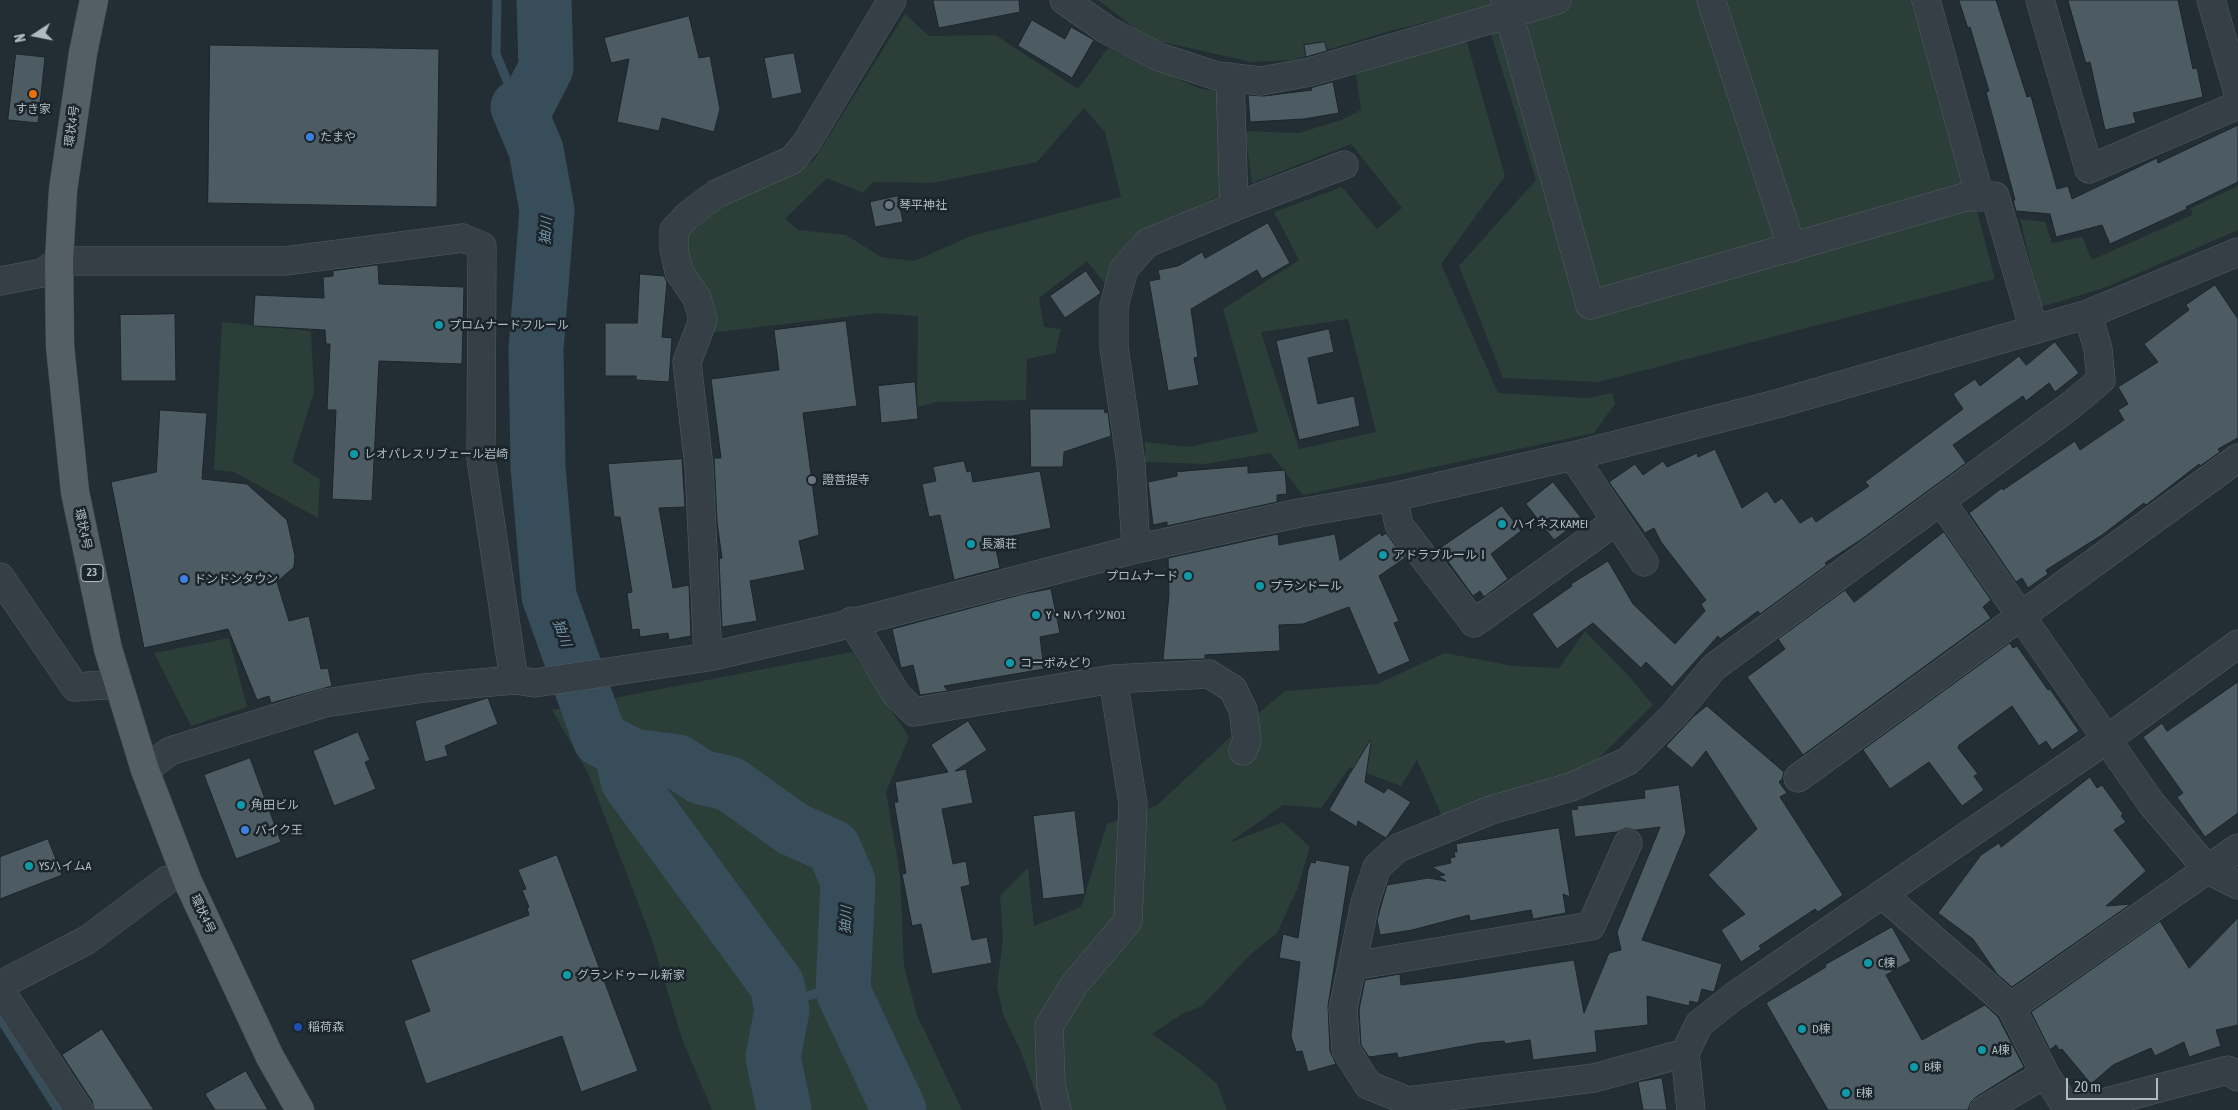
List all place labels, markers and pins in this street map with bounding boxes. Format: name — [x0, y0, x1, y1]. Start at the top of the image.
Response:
marker: すき家 — [27, 88, 39, 100]
place label: すき家 — [15, 102, 51, 116]
place label: たまや — [320, 130, 356, 144]
marker: たまや — [304, 131, 316, 143]
place label: 琴平神社 — [899, 198, 947, 212]
marker: 琴平神社 — [883, 199, 895, 211]
place label: プロムナードフルール — [449, 318, 569, 332]
marker: プロムナードフルール — [433, 319, 445, 331]
place label: レオパレスリブェール岩崎 — [364, 447, 508, 461]
marker: レオパレスリブェール岩崎 — [348, 448, 360, 460]
place label: 證菩提寺 — [822, 473, 870, 487]
marker: 證菩提寺 — [806, 474, 818, 486]
place label: ハイネスKAMEI — [1512, 517, 1588, 531]
marker: ハイネスKAMEI — [1496, 518, 1508, 530]
place label: 長瀬荘 — [981, 537, 1017, 551]
marker: 長瀬荘 — [965, 538, 977, 550]
place label: アドラブルールⅠ — [1393, 548, 1489, 562]
marker: アドラブルールⅠ — [1377, 549, 1389, 561]
place label: プロムナード — [1106, 569, 1178, 583]
marker: プロムナード — [1182, 570, 1194, 582]
place label: ドンドンタウン — [194, 572, 278, 586]
marker: ドンドンタウン — [178, 573, 190, 585]
place label: プランドール — [1270, 579, 1342, 593]
marker: プランドール — [1254, 580, 1266, 592]
place label: Y・NハイツNO1 — [1046, 608, 1126, 622]
marker: Y・NハイツNO1 — [1030, 609, 1042, 621]
place label: コーポみどり — [1020, 656, 1092, 670]
marker: コーポみどり — [1004, 657, 1016, 669]
place label: 角田ビル — [251, 798, 299, 812]
marker: 角田ビル — [235, 799, 247, 811]
place label: バイク王 — [255, 823, 303, 837]
marker: バイク王 — [239, 824, 251, 836]
place label: YSハイムA — [39, 859, 91, 873]
marker: YSハイムA — [23, 860, 35, 872]
place label: C棟 — [1878, 956, 1895, 970]
marker: C棟 — [1862, 957, 1874, 969]
place label: グランドゥール新家 — [577, 968, 685, 982]
marker: グランドゥール新家 — [561, 969, 573, 981]
place label: 稲荷森 — [308, 1020, 344, 1034]
marker: 稲荷森 — [292, 1021, 304, 1033]
place label: D棟 — [1812, 1022, 1831, 1036]
marker: D棟 — [1796, 1023, 1808, 1035]
place label: A棟 — [1992, 1043, 2010, 1057]
marker: A棟 — [1976, 1044, 1988, 1056]
place label: B棟 — [1924, 1060, 1942, 1074]
marker: B棟 — [1908, 1061, 1920, 1073]
place label: E棟 — [1856, 1086, 1873, 1100]
marker: E棟 — [1840, 1087, 1852, 1099]

